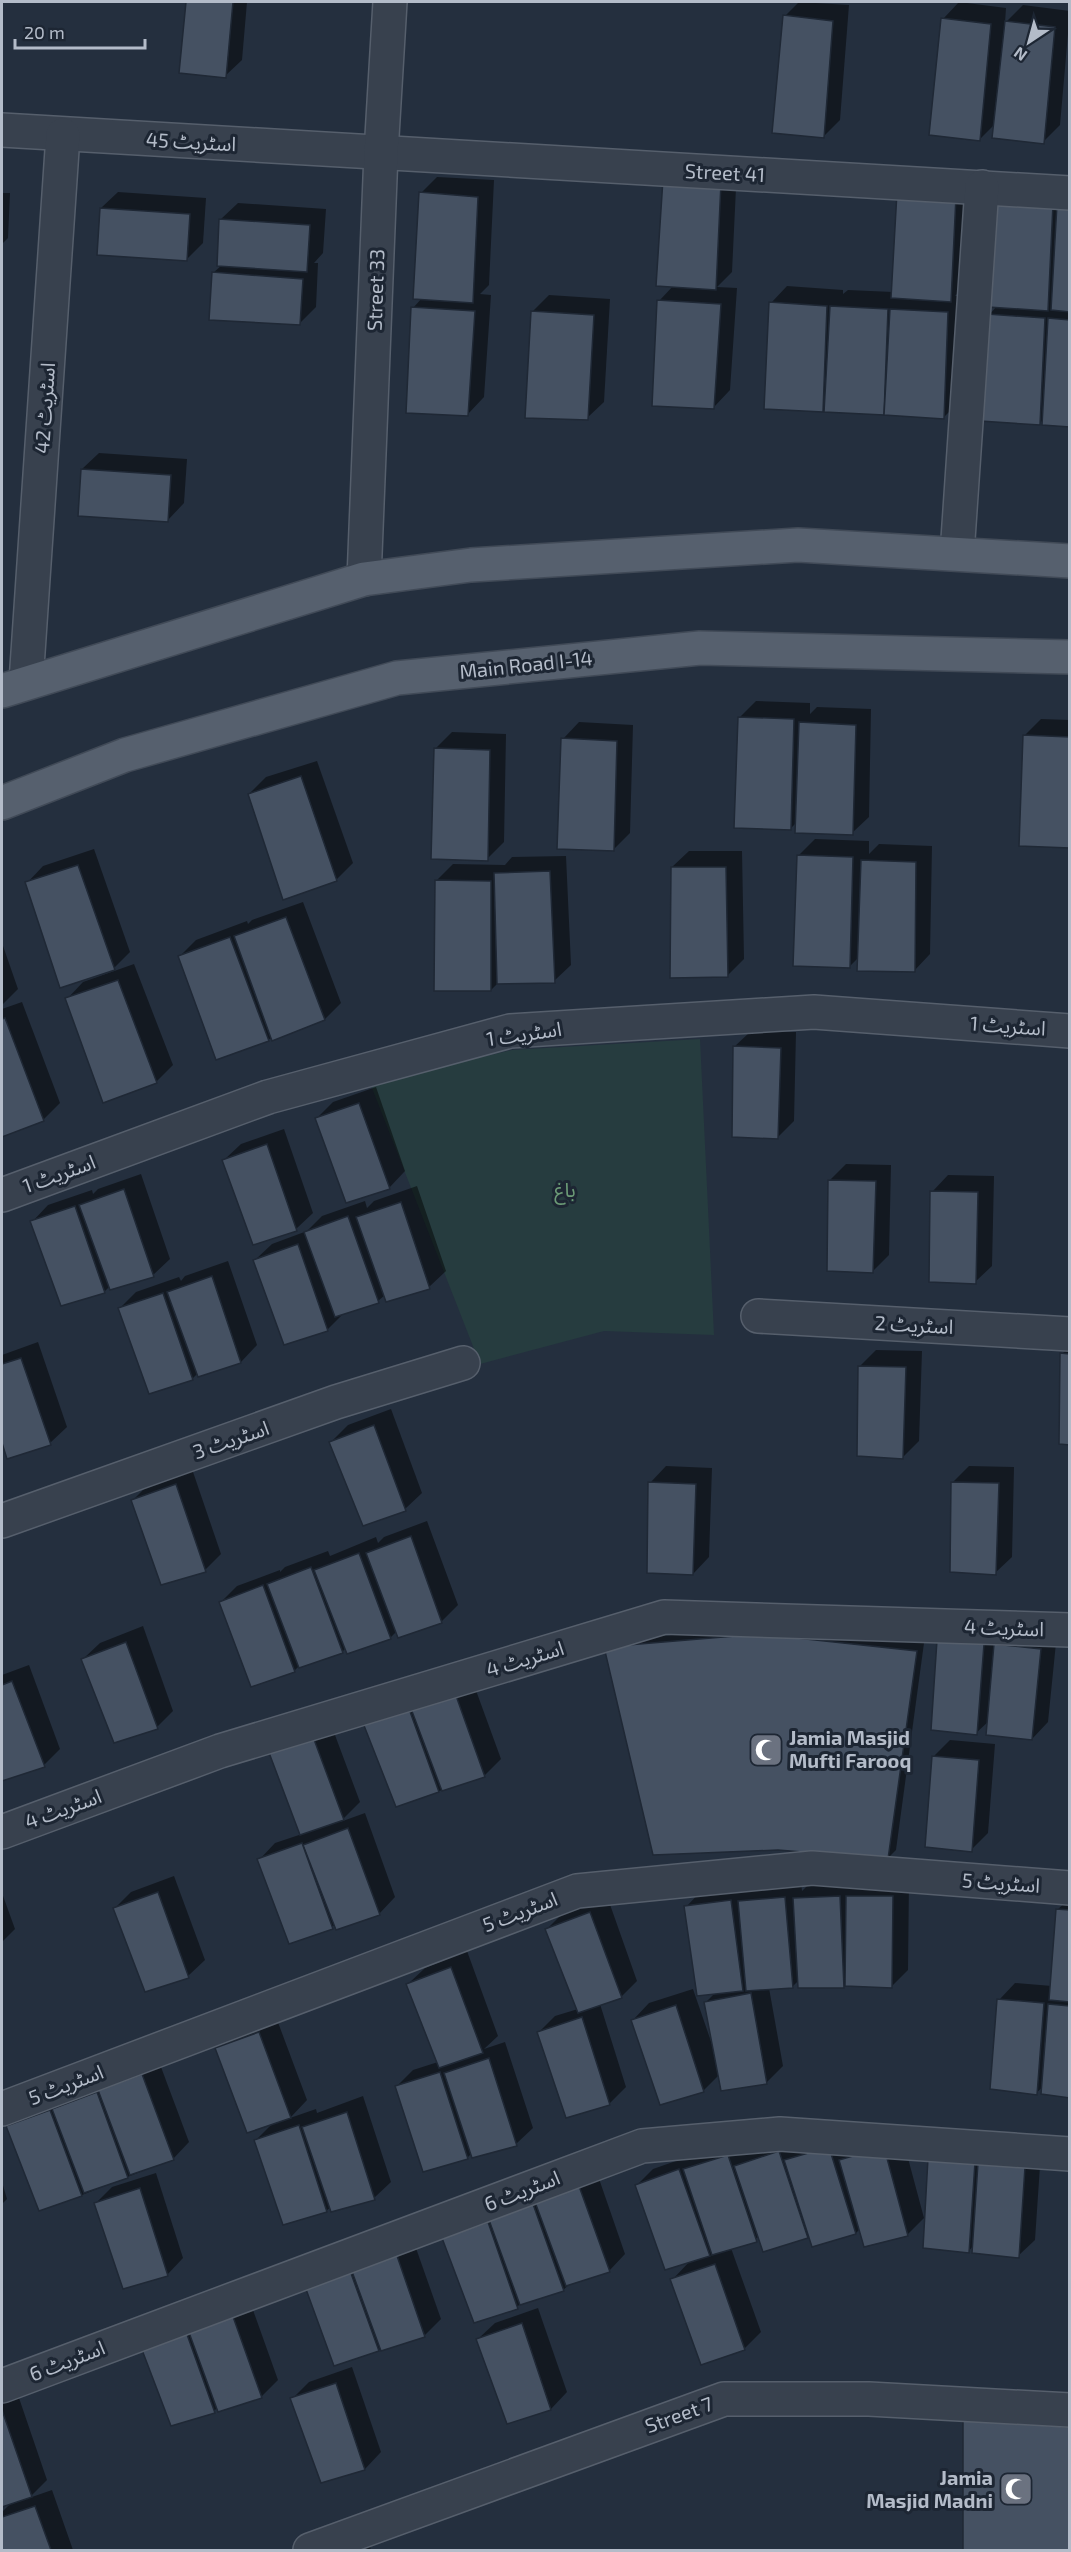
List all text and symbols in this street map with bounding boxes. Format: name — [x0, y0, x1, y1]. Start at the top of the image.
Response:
scale bar — [15, 12, 146, 50]
north arrow — [999, 12, 1059, 72]
text: 20 m — [24, 21, 65, 43]
text: N — [1010, 43, 1030, 66]
street label: اسٹریٹ 45 — [145, 127, 237, 156]
street label: Street 41 — [684, 158, 766, 186]
street label: Street 33 — [362, 248, 388, 331]
street label: اسٹریٹ 42 — [29, 362, 60, 454]
street label: Main Road I-14 — [458, 645, 594, 683]
street label: اسٹریٹ 1 — [970, 1010, 1047, 1041]
street label: اسٹریٹ 1 — [485, 1016, 563, 1051]
street label: اسٹریٹ 1 — [19, 1149, 99, 1198]
park label: باغ — [554, 1177, 576, 1205]
street label: اسٹریٹ 2 — [874, 1310, 954, 1339]
street label: اسٹریٹ 3 — [190, 1415, 272, 1464]
street label: اسٹریٹ 4 — [964, 1614, 1044, 1641]
street label: اسٹریٹ 4 — [483, 1635, 567, 1682]
place label: Jamia Masjid Mufti Farooq — [789, 1725, 911, 1772]
mosque icon: Jamia Masjid Mufti Farooq — [748, 1732, 784, 1768]
street label: اسٹریٹ 4 — [21, 1783, 105, 1834]
street label: اسٹریٹ 5 — [961, 1867, 1041, 1898]
street label: اسٹریٹ 5 — [479, 1886, 561, 1937]
street label: اسٹریٹ 5 — [25, 2059, 107, 2110]
street label: اسٹریٹ 6 — [480, 2165, 563, 2216]
street label: اسٹریٹ 6 — [25, 2335, 108, 2386]
street label: Street 7 — [642, 2391, 716, 2437]
place label: Jamia Masjid Madni — [866, 2465, 993, 2512]
mosque icon: Jamia Masjid Madni — [998, 2471, 1034, 2507]

